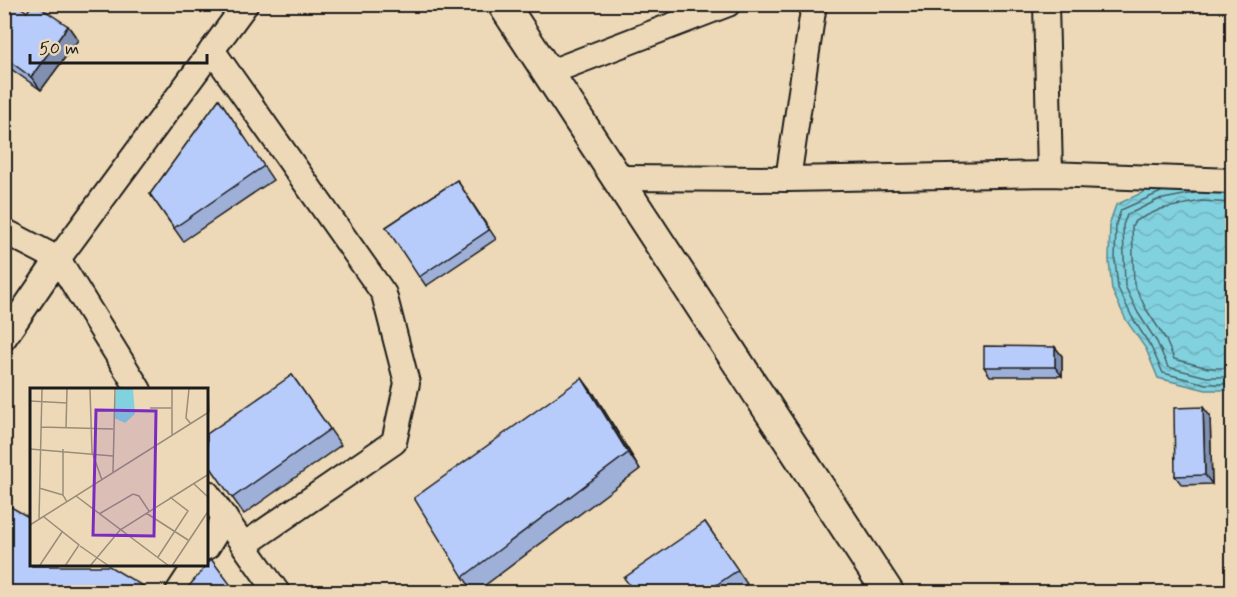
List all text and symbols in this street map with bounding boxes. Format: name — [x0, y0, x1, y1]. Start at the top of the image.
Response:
scale bar — [30, 27, 207, 65]
text: 50 m — [39, 37, 79, 61]
inset map — [30, 388, 208, 567]

